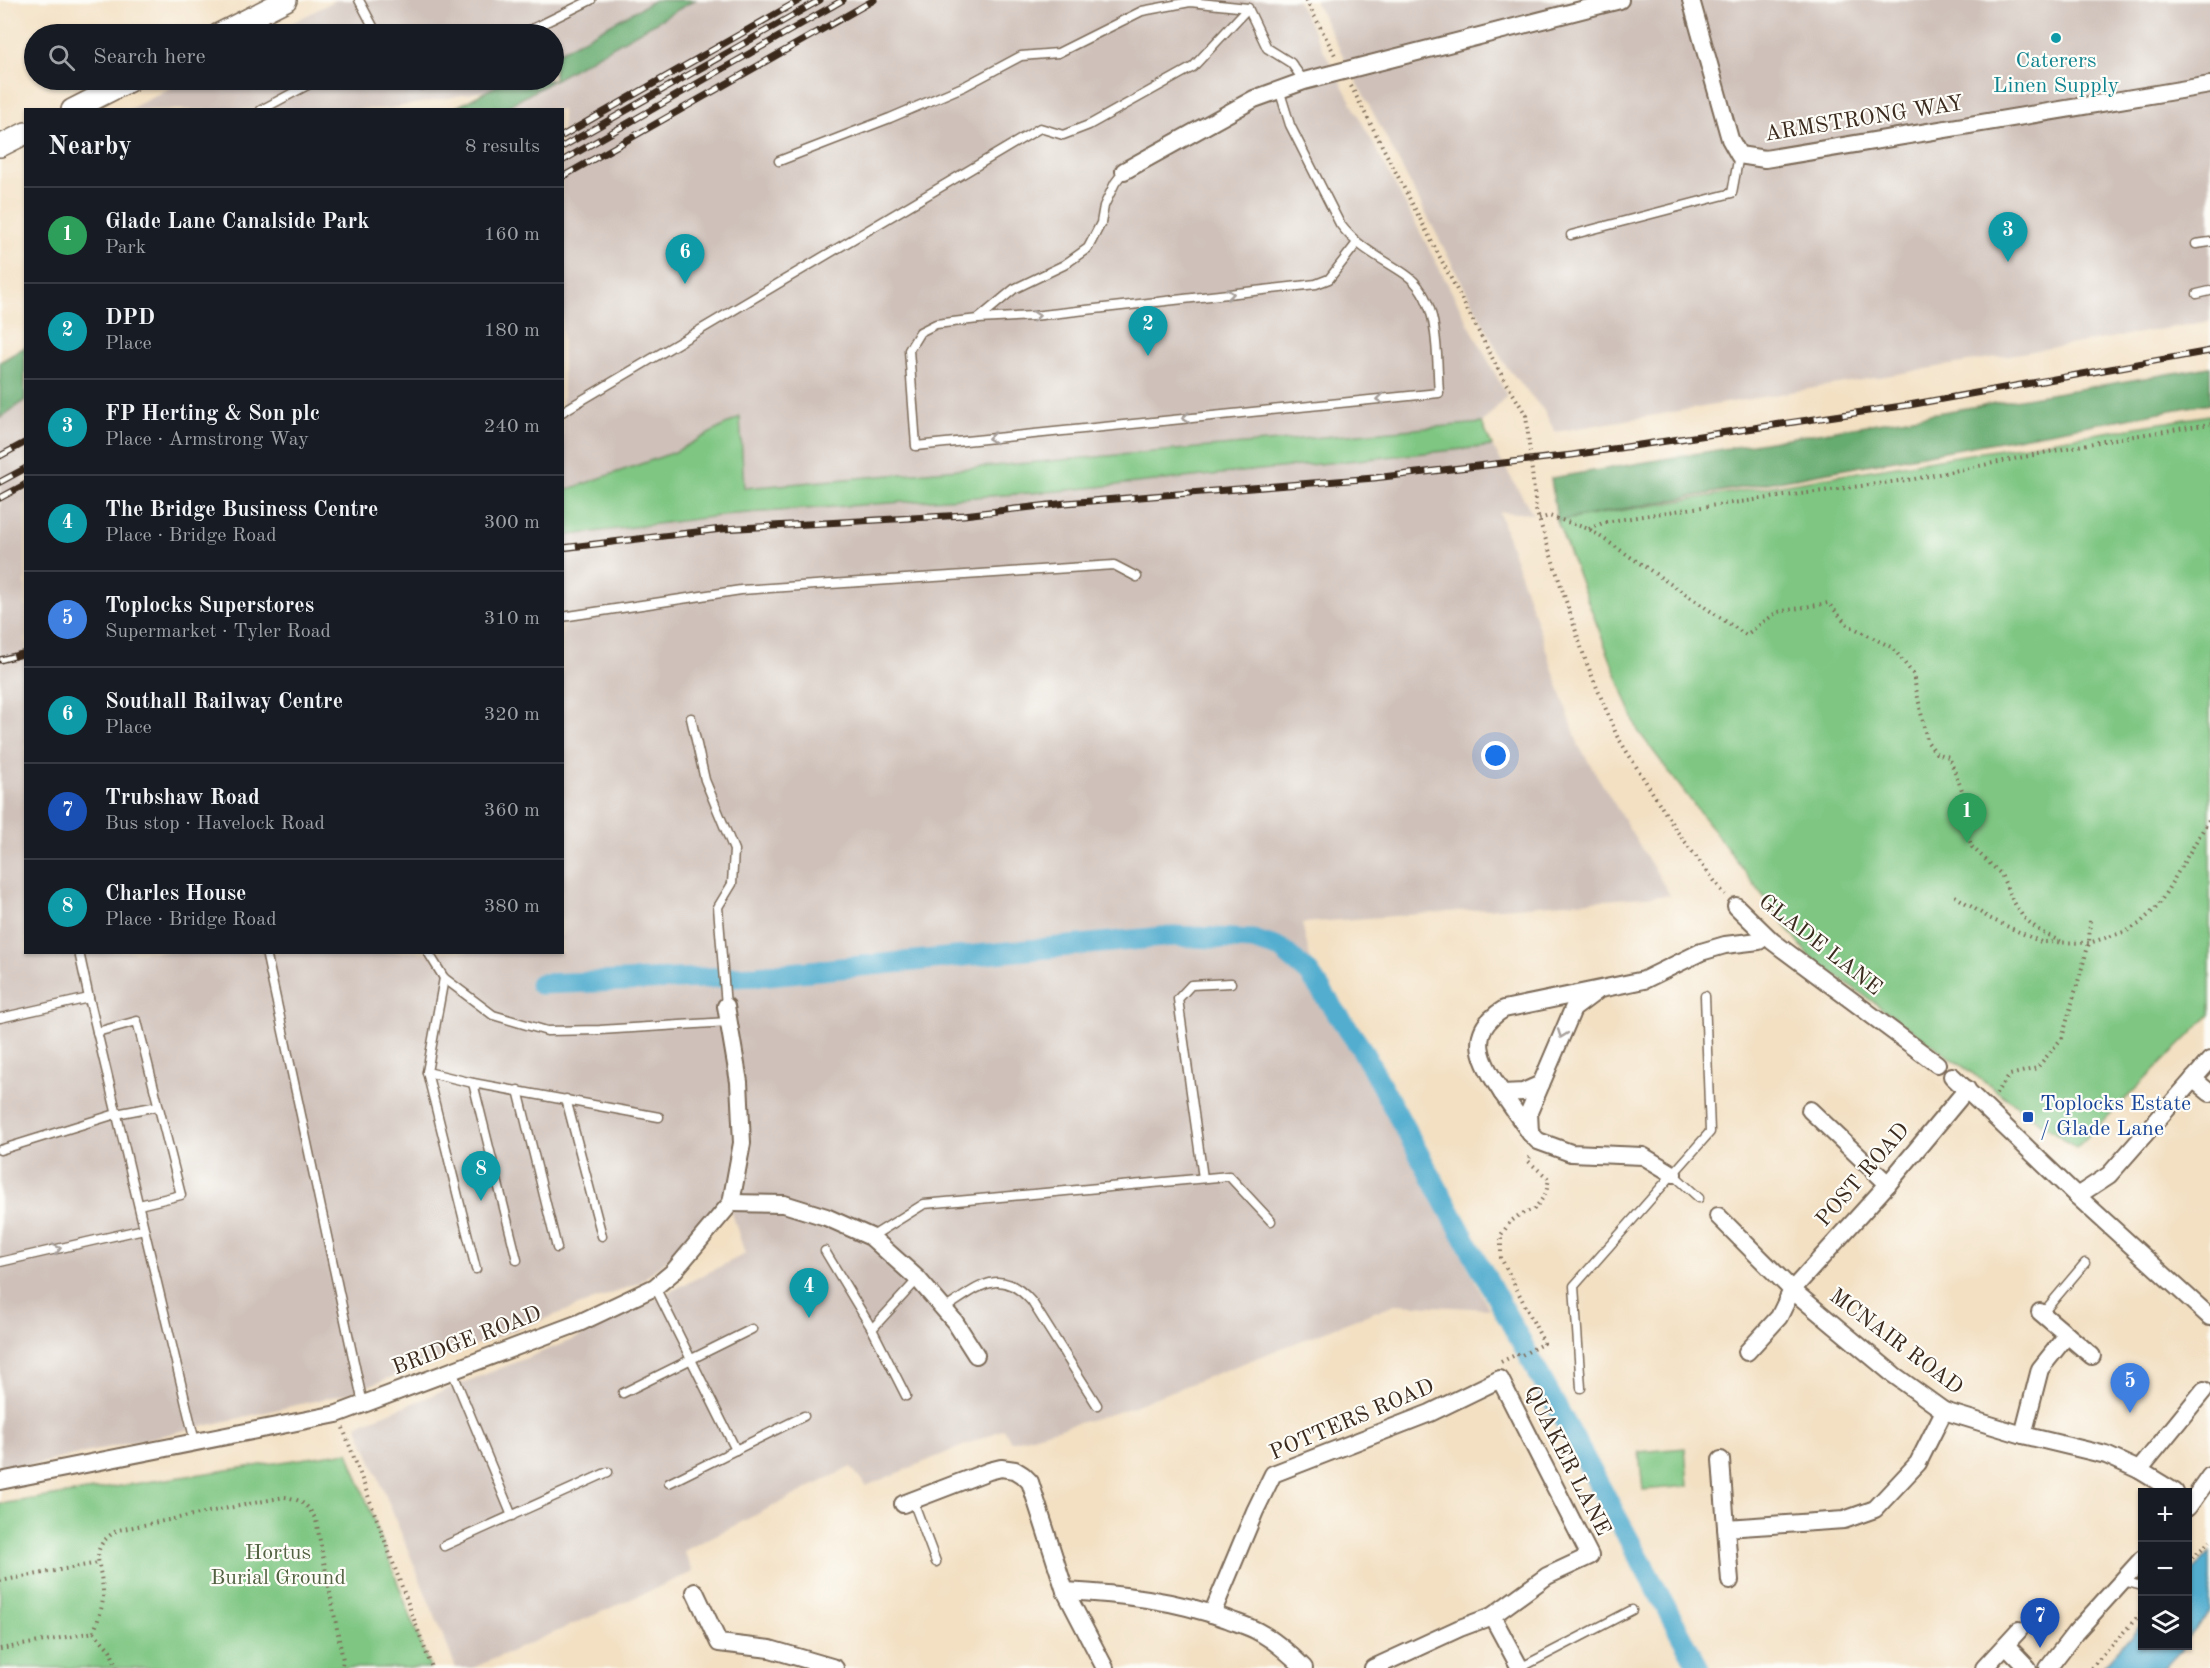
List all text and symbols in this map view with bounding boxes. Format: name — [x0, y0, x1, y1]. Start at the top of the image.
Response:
search box — [24, 24, 564, 90]
marker: Caterers Linen Supply — [2049, 31, 2063, 45]
icon: search — [45, 41, 78, 74]
text: Search here — [93, 46, 206, 68]
place label: Caterers Linen Supply — [1993, 50, 2120, 97]
street label: ARMSTRONG WAY — [1763, 92, 1965, 146]
text: Nearby — [48, 134, 132, 160]
text: 8 results — [465, 137, 540, 157]
text: Glade Lane Canalside Park — [105, 211, 370, 233]
pin: 3 — [1988, 212, 2028, 262]
text: 1 — [62, 225, 73, 245]
text: 160 m — [484, 225, 540, 245]
pin: 6 — [666, 234, 704, 284]
text: Park — [105, 238, 146, 258]
one-way arrow — [1225, 288, 1234, 301]
pin: 2 — [1128, 306, 1168, 356]
text: DPD — [105, 307, 155, 329]
one-way arrow — [1032, 310, 1041, 323]
text: 2 — [62, 321, 73, 341]
text: 180 m — [484, 321, 540, 341]
text: Place — [105, 334, 152, 354]
one-way arrow — [1376, 392, 1385, 405]
text: FP Herting & Son plc — [105, 403, 320, 425]
one-way arrow — [1182, 412, 1191, 424]
text: 3 — [62, 417, 73, 437]
text: 240 m — [484, 417, 540, 437]
text: Place · Armstrong Way — [105, 430, 309, 450]
one-way arrow — [988, 431, 997, 444]
text: The Bridge Business Centre — [105, 499, 378, 521]
text: 4 — [62, 513, 73, 533]
text: 300 m — [484, 513, 540, 533]
text: Place · Bridge Road — [105, 526, 277, 546]
text: Toplocks Superstores — [105, 595, 314, 617]
text: 5 — [62, 609, 73, 629]
text: 310 m — [484, 609, 540, 629]
text: Supermarket · Tyler Road — [105, 622, 331, 642]
text: Southall Railway Centre — [105, 691, 343, 713]
text: 6 — [62, 705, 73, 725]
text: 320 m — [484, 705, 540, 725]
text: Place — [105, 718, 152, 738]
your location — [1481, 741, 1510, 770]
text: Trubshaw Road — [105, 787, 260, 809]
pin: 1 — [1948, 794, 1986, 843]
text: 7 — [62, 801, 73, 821]
text: 360 m — [484, 801, 540, 821]
text: Bus stop · Havelock Road — [105, 814, 325, 834]
text: Charles House — [105, 883, 247, 905]
street label: GLADE LANE — [1754, 890, 1886, 1000]
text: 8 — [62, 897, 73, 917]
text: 380 m — [484, 897, 540, 917]
text: Place · Bridge Road — [105, 910, 277, 930]
one-way arrow — [1556, 1028, 1569, 1039]
place label: Toplocks Estate / Glade Lane — [2040, 1093, 2191, 1140]
marker: Toplocks Estate / Glade Lane — [2021, 1110, 2035, 1124]
street label: POST ROAD — [1812, 1119, 1914, 1231]
pin: 8 — [462, 1152, 500, 1201]
one-way arrow — [52, 1243, 62, 1256]
pin: 4 — [790, 1268, 828, 1318]
street label: MCNAIR ROAD — [1825, 1285, 1967, 1399]
street label: BRIDGE ROAD — [389, 1302, 545, 1380]
pin: 5 — [2110, 1364, 2150, 1413]
street label: POTTERS ROAD — [1267, 1375, 1437, 1465]
street label: QUAKER LANE — [1520, 1383, 1614, 1539]
map controls — [2138, 1488, 2192, 1650]
button: + — [2138, 1488, 2192, 1542]
park label: Hortus Burial Ground — [210, 1542, 346, 1589]
button: − — [2138, 1542, 2192, 1596]
button: layers — [2138, 1596, 2192, 1650]
pin: 7 — [2020, 1598, 2060, 1648]

